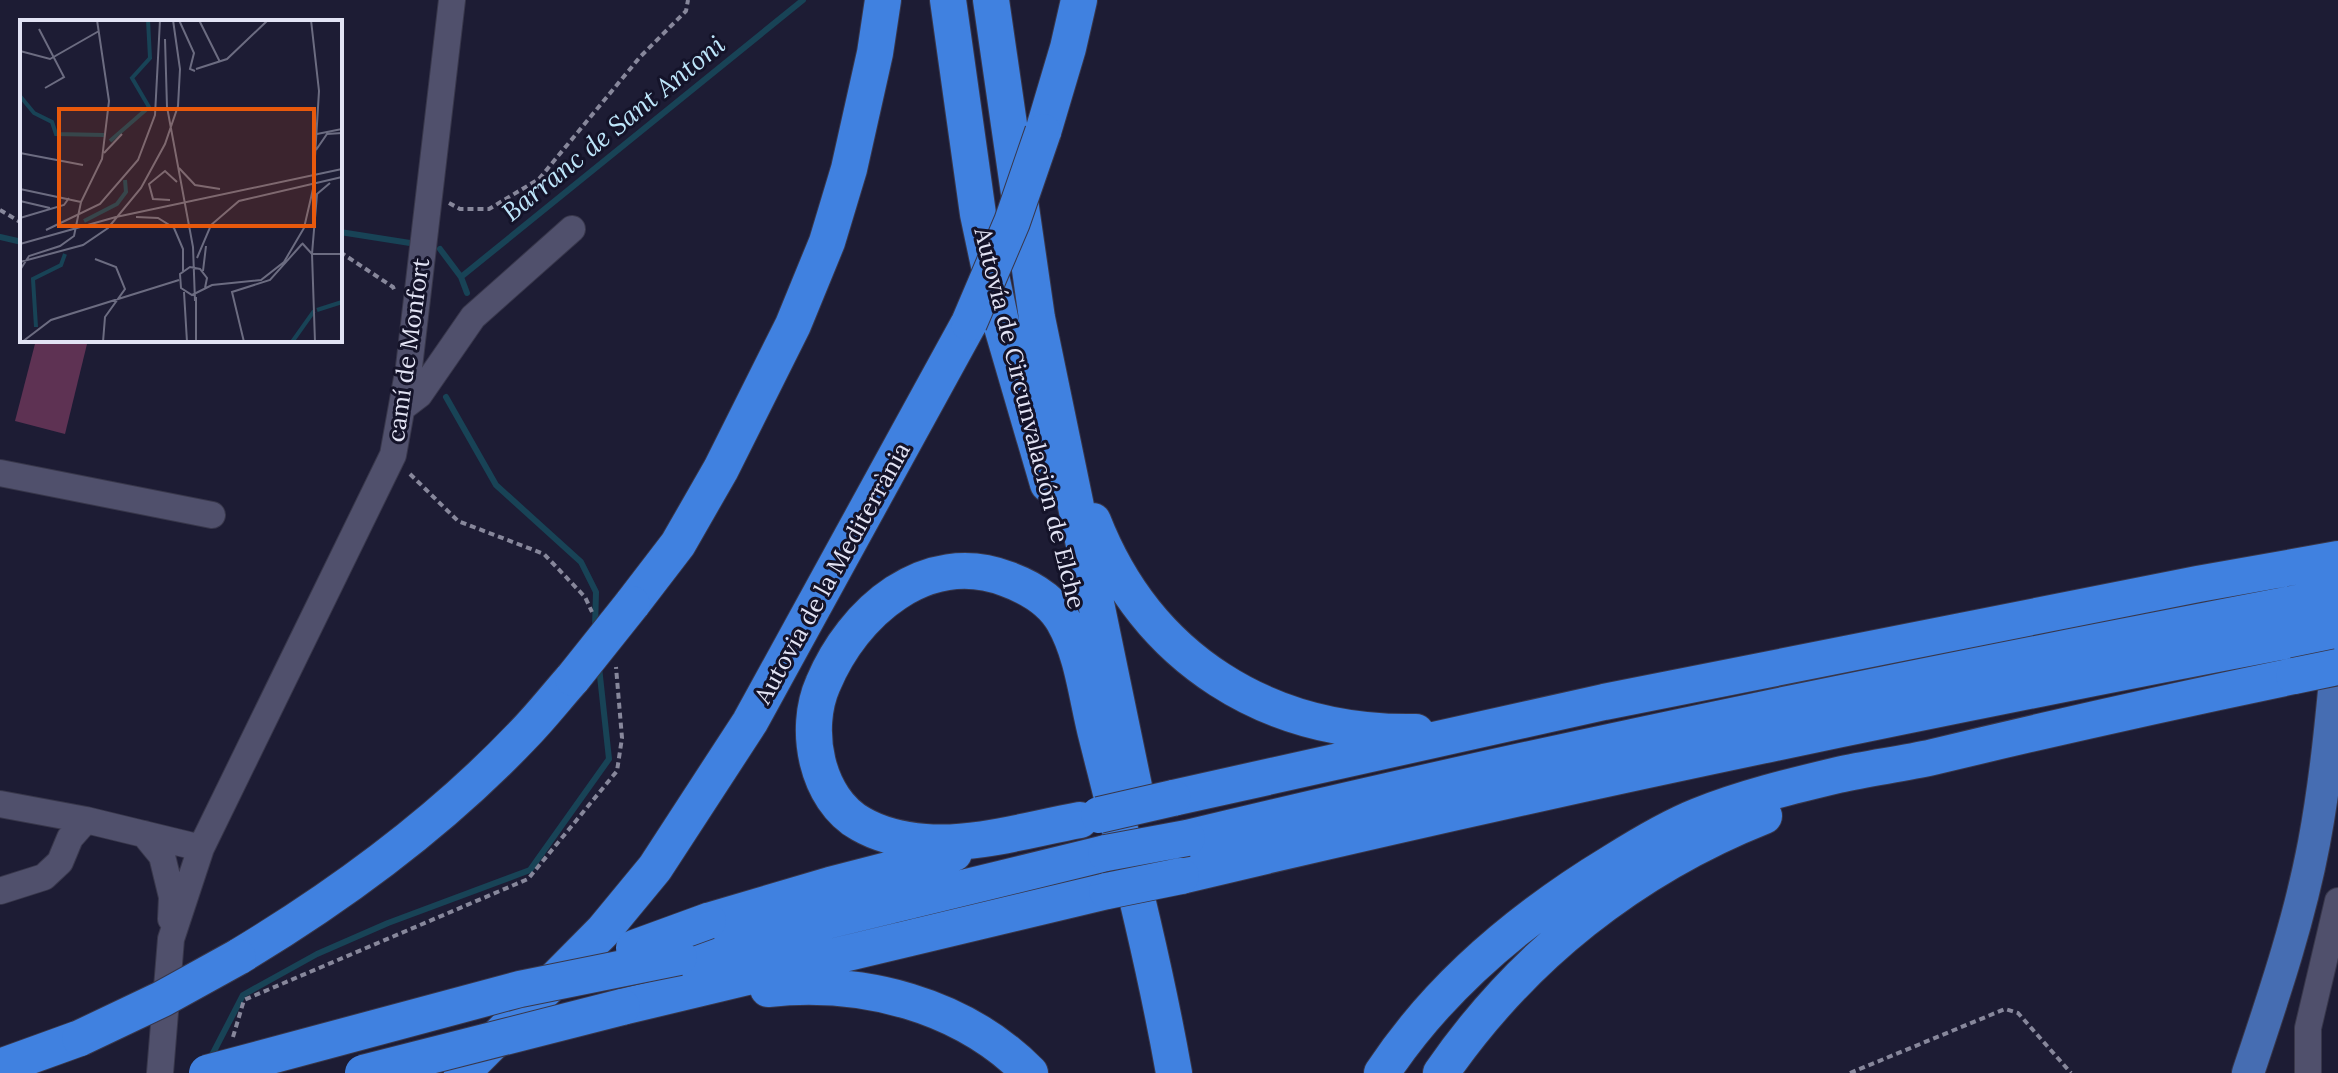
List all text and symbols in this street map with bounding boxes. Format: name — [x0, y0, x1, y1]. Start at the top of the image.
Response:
inset map — [20, 20, 342, 342]
water label: Barranc de Sant Antoni — [495, 27, 732, 228]
street label: Autovía de Circunvalación de Elche — [967, 223, 1092, 612]
street label: camí de Monfort — [380, 255, 436, 444]
street label: Autovia de la Mediterrània — [747, 437, 917, 710]

